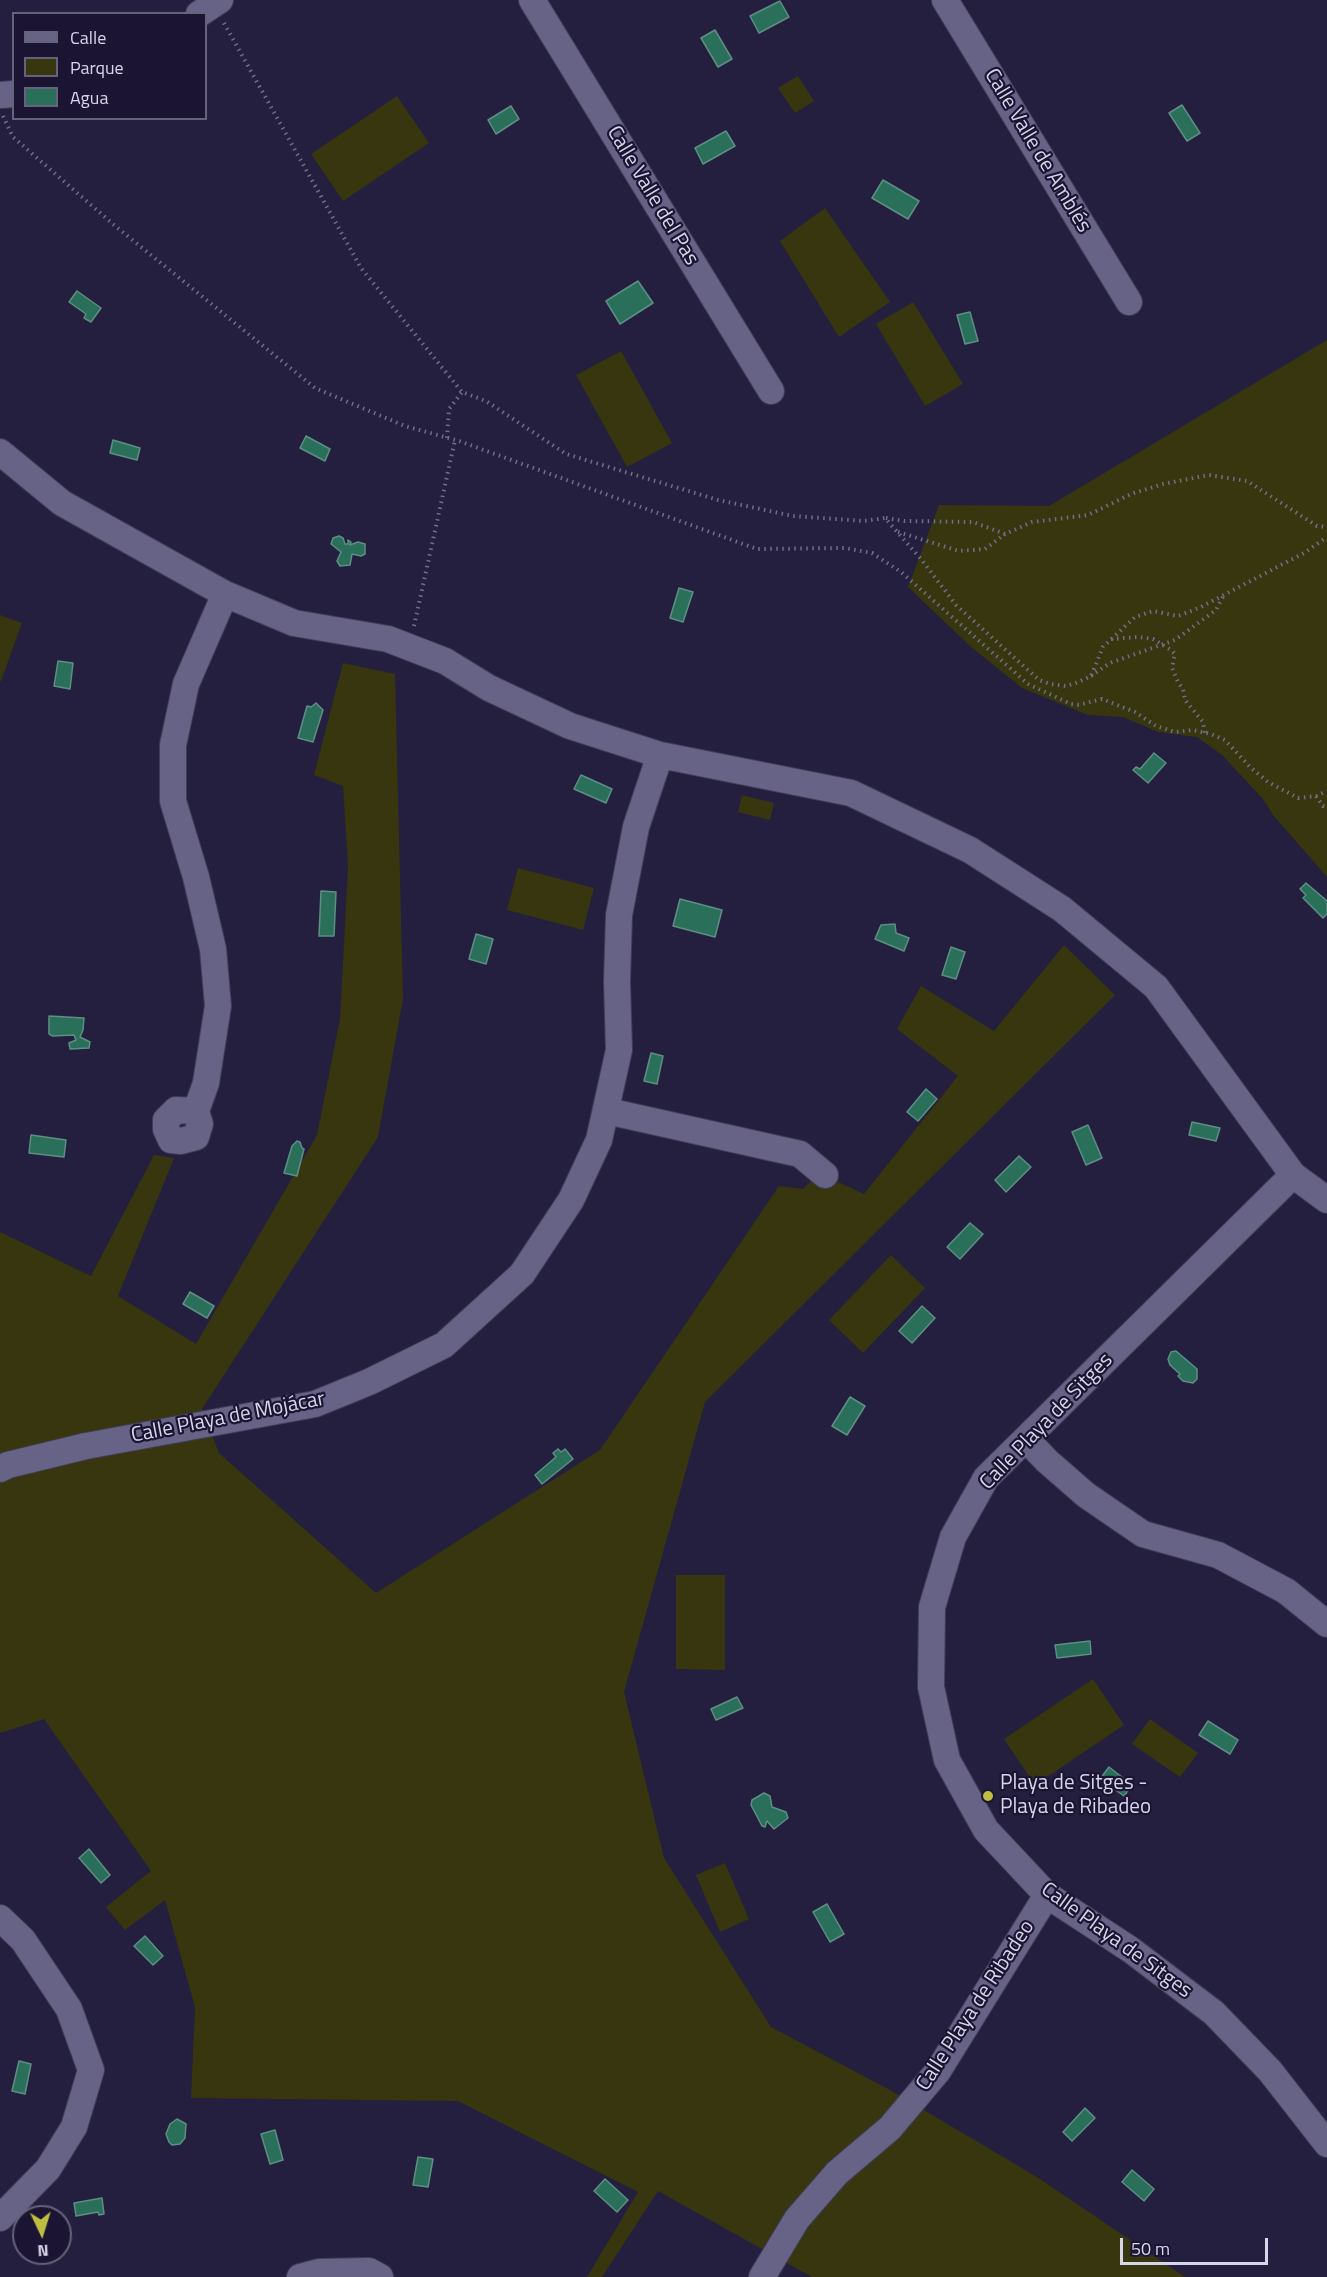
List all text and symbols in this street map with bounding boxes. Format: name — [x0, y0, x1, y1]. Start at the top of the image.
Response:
legend — [12, 12, 207, 120]
text: Calle — [70, 24, 106, 51]
text: Parque — [70, 54, 124, 81]
street label: Calle Valle de Amblés — [978, 65, 1096, 237]
text: Agua — [70, 84, 108, 111]
street label: Calle Valle del Pas — [601, 122, 703, 270]
street label: Calle Playa de Sitges — [975, 1348, 1119, 1496]
street label: Calle Playa de Mojácar — [129, 1387, 327, 1449]
place label: Playa de Sitges - Playa de Ribadeo — [1000, 1771, 1151, 1821]
marker: Playa de Sitges - Playa de Ribadeo — [981, 1789, 995, 1803]
street label: Calle Playa de Sitges — [1036, 1878, 1196, 2004]
street label: Calle Playa de Ribadeo — [912, 1916, 1040, 2096]
north arrow — [12, 2205, 72, 2265]
scale bar — [1123, 2226, 1272, 2264]
text: 50 m — [1131, 2235, 1170, 2262]
text: N — [37, 2239, 49, 2263]

